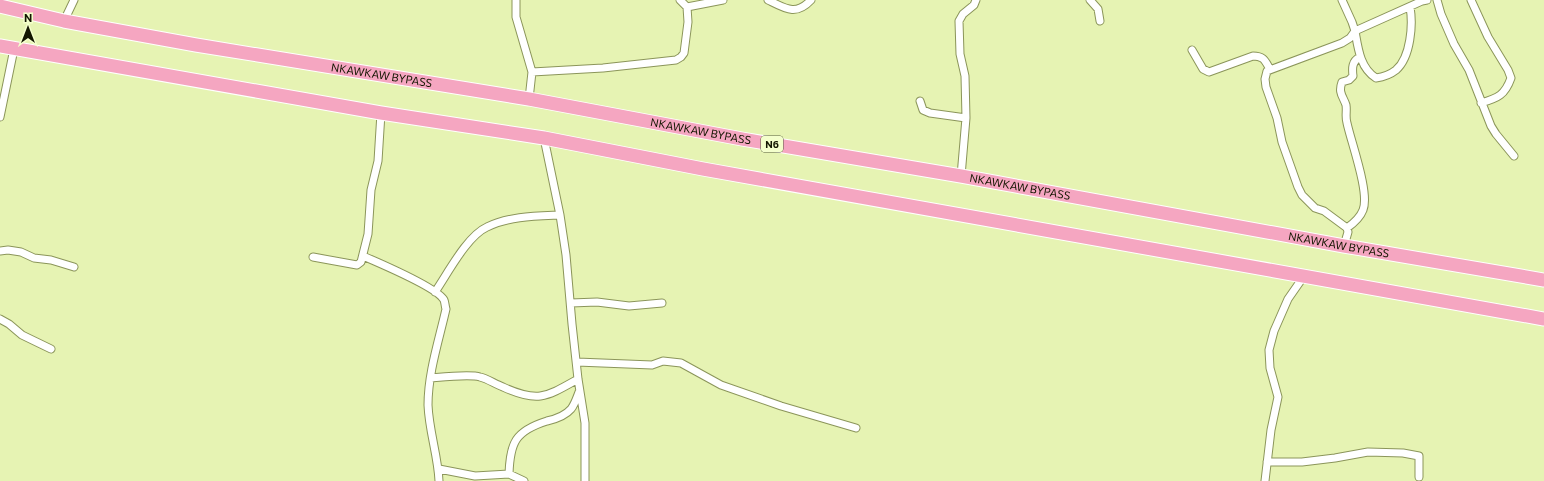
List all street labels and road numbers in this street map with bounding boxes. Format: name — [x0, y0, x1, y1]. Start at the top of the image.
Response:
street label: NKAWKAW BYPASS — [330, 60, 433, 89]
street label: NKAWKAW BYPASS — [649, 115, 752, 146]
road number: N6 — [761, 136, 783, 152]
street label: NKAWKAW BYPASS — [969, 171, 1071, 202]
street label: NKAWKAW BYPASS — [1287, 229, 1390, 260]

